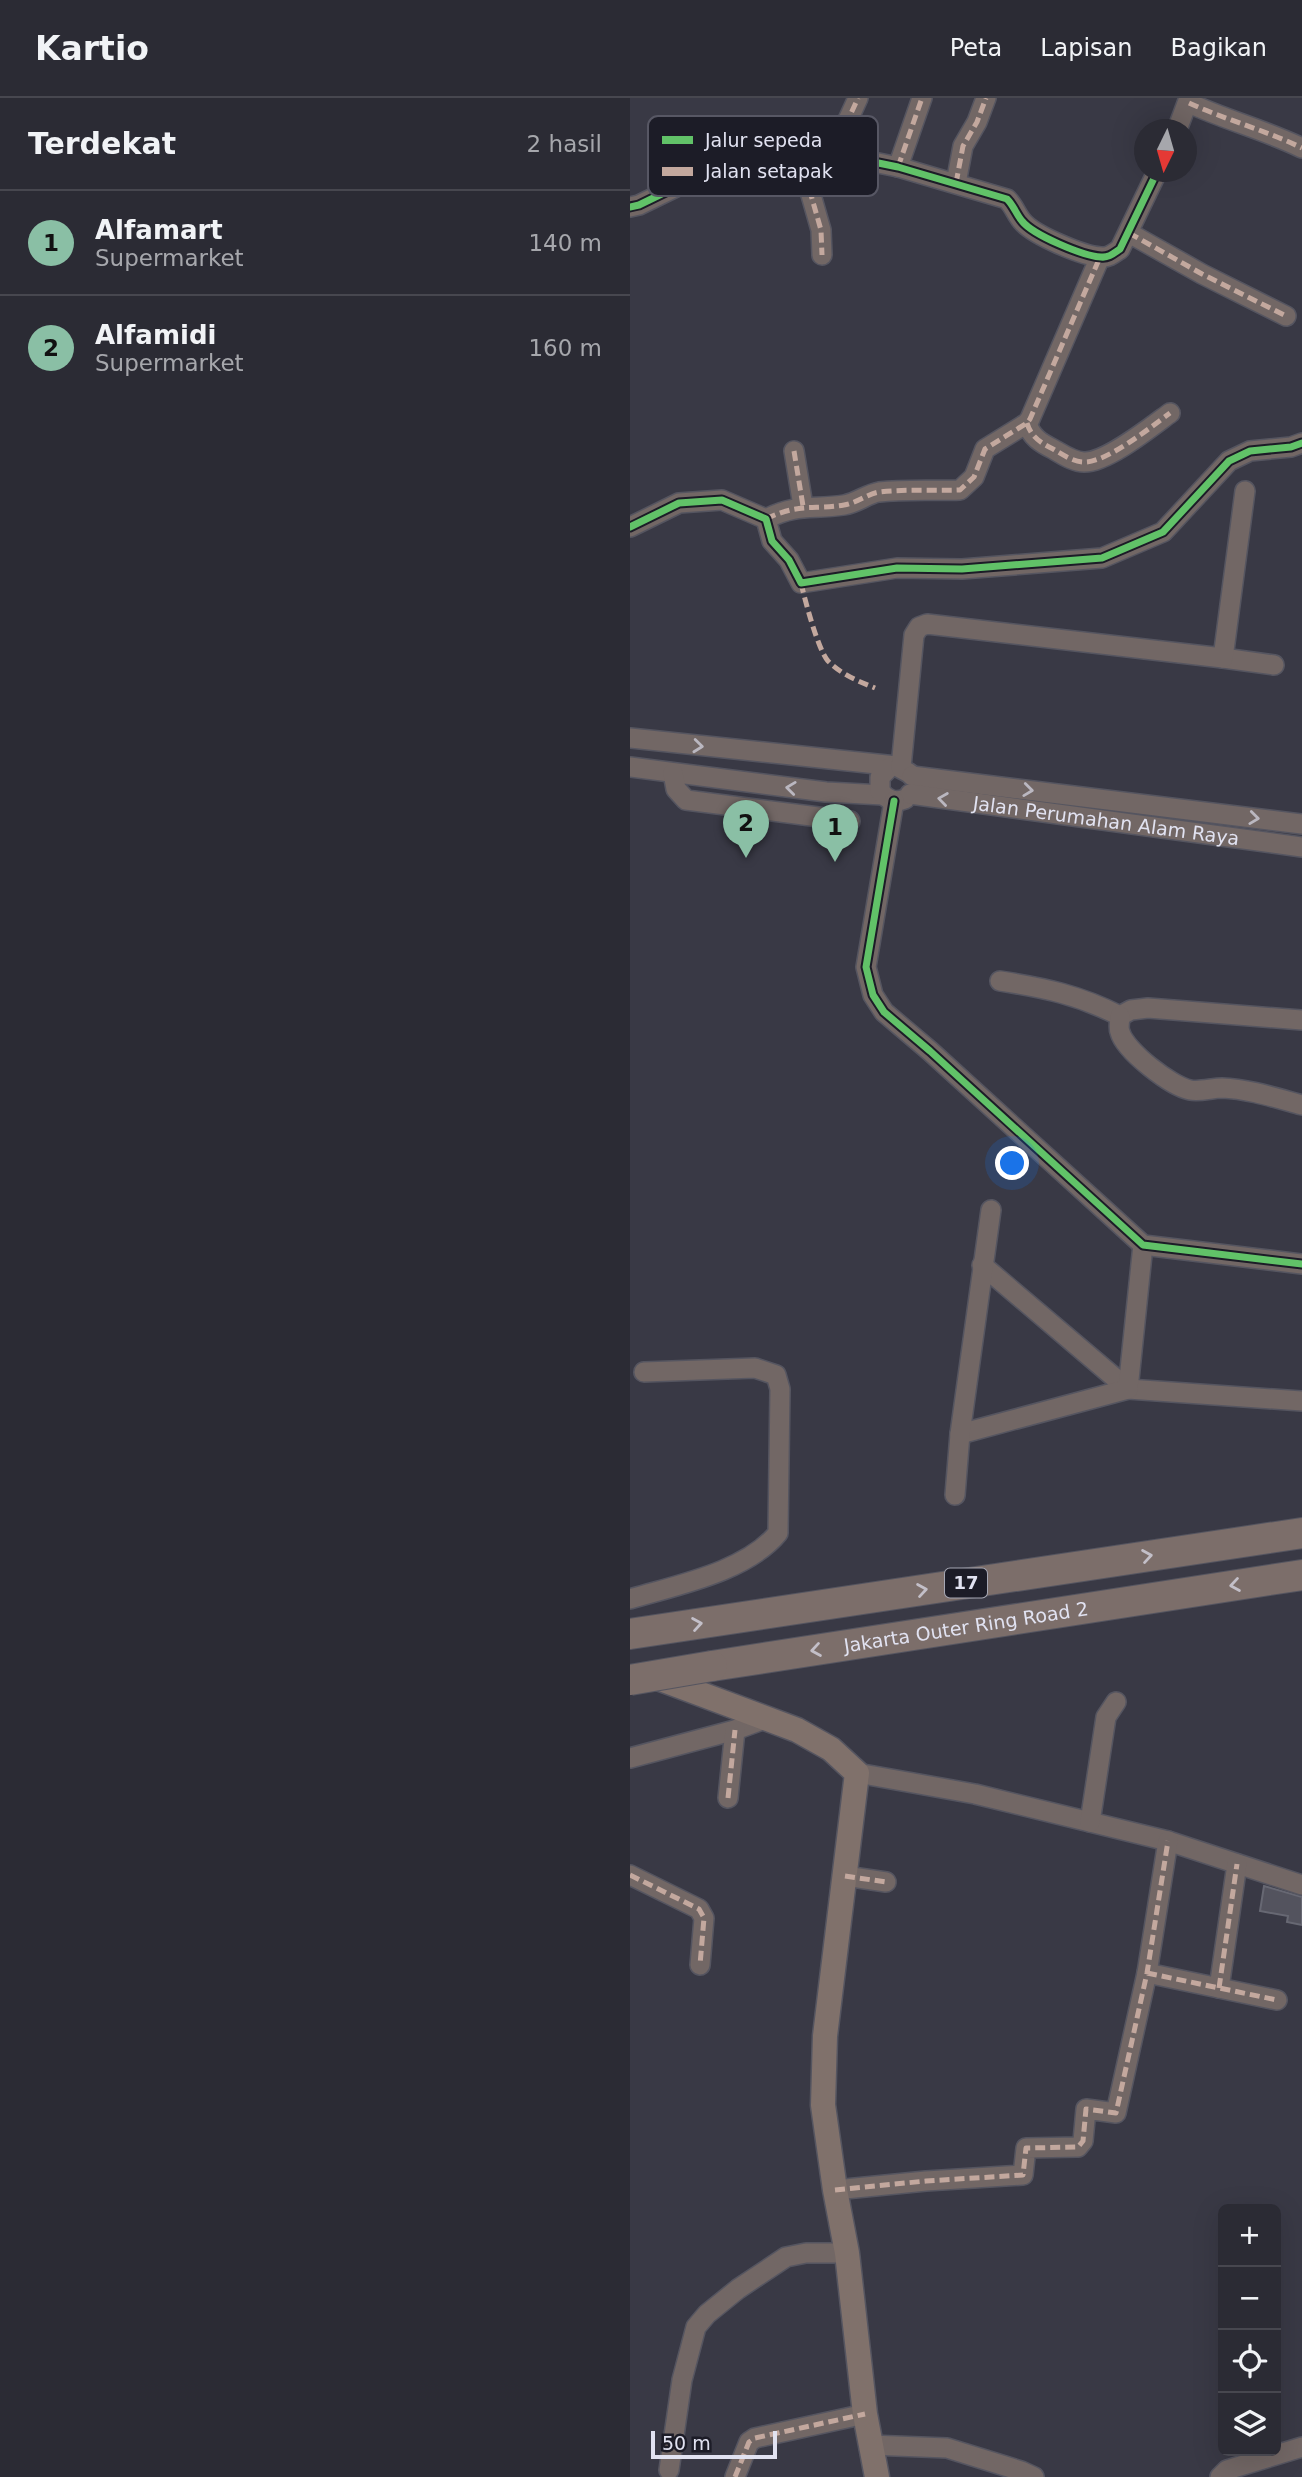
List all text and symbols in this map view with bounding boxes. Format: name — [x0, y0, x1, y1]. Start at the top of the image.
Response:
text: Kartio — [35, 29, 149, 68]
text: Peta — [950, 34, 1002, 62]
text: Lapisan — [1040, 34, 1133, 62]
text: Bagikan — [1171, 34, 1267, 62]
legend — [648, 116, 878, 196]
north arrow — [1134, 119, 1197, 182]
text: Terdekat — [28, 126, 176, 161]
text: Jalur sepeda — [704, 129, 822, 151]
text: 2 hasil — [527, 131, 602, 157]
text: Jalan setapak — [704, 160, 833, 182]
text: Alfamart — [95, 215, 223, 245]
text: 1 — [43, 230, 59, 256]
text: 140 m — [528, 230, 602, 256]
text: Supermarket — [95, 245, 244, 271]
text: Alfamidi — [95, 320, 216, 350]
text: 2 — [43, 335, 59, 361]
text: 160 m — [528, 335, 602, 361]
text: Supermarket — [95, 350, 244, 376]
one-way arrow — [692, 738, 704, 753]
one-way arrow — [785, 780, 797, 795]
one-way arrow — [1023, 783, 1034, 798]
one-way arrow — [937, 791, 949, 806]
street label: Jalan Perumahan Alam Raya — [971, 792, 1241, 849]
pin: 2 — [723, 800, 769, 858]
pin: 1 — [812, 804, 858, 862]
one-way arrow — [1248, 811, 1260, 826]
your location — [995, 1146, 1029, 1180]
one-way arrow — [1142, 1549, 1153, 1564]
road number: 17 — [945, 1568, 987, 1598]
one-way arrow — [1229, 1577, 1240, 1592]
one-way arrow — [917, 1583, 928, 1598]
street label: Jakarta Outer Ring Road 2 — [841, 1597, 1090, 1657]
one-way arrow — [692, 1616, 703, 1631]
one-way arrow — [810, 1642, 822, 1657]
map controls — [1218, 2204, 1281, 2456]
button: + — [1218, 2204, 1281, 2267]
button: − — [1218, 2267, 1281, 2330]
button: locate — [1218, 2330, 1281, 2393]
button: layers — [1218, 2393, 1281, 2456]
scale bar — [651, 2428, 777, 2460]
text: 50 m — [662, 2432, 711, 2454]

